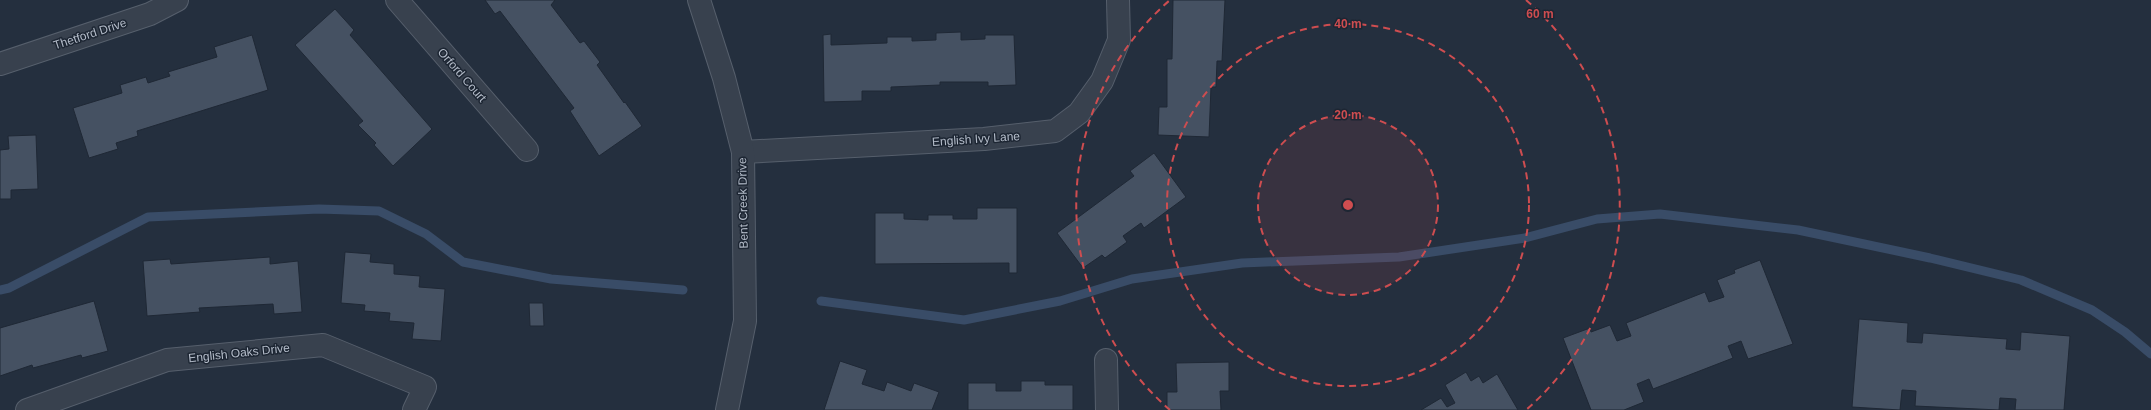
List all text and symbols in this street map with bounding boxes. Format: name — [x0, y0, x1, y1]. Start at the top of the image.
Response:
text: 60 m — [1526, 7, 1554, 21]
street label: Thetford Drive — [52, 15, 129, 52]
text: 40 m — [1334, 17, 1362, 31]
street label: Orford Court — [435, 45, 490, 105]
text: 20 m — [1334, 108, 1362, 122]
street label: English Ivy Lane — [932, 129, 1021, 149]
street label: Bent Creek Drive — [735, 157, 751, 249]
centre of rings — [1341, 198, 1355, 212]
street label: English Oaks Drive — [188, 341, 291, 365]

